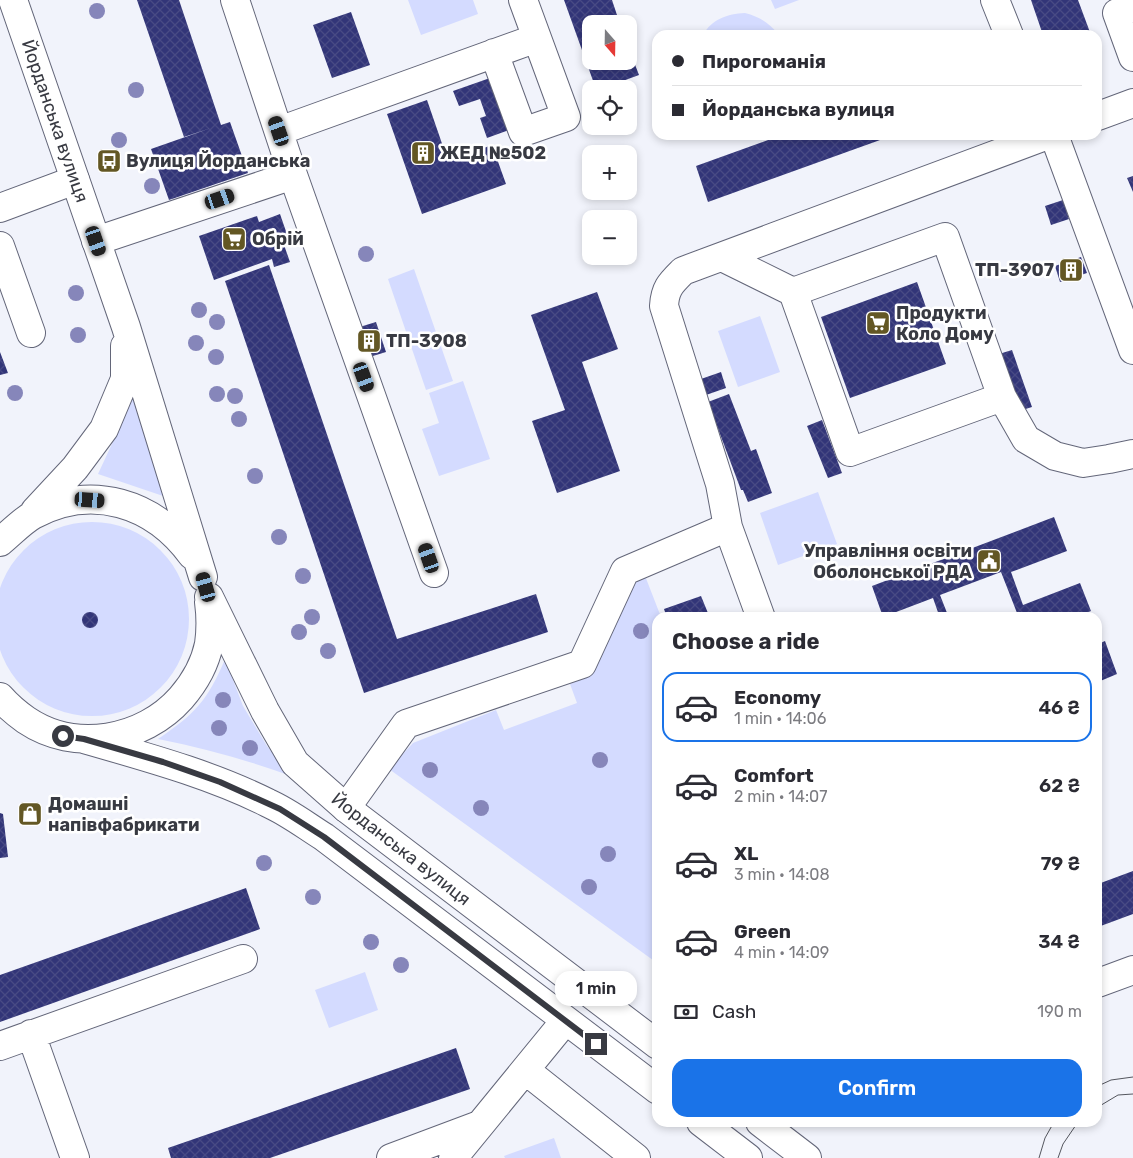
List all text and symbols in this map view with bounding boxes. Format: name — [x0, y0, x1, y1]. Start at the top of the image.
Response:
north arrow — [582, 15, 638, 70]
map controls — [582, 15, 637, 265]
street label: Йорданська вулиця — [17, 37, 93, 205]
text: Пирогоманія — [702, 50, 826, 73]
button: locate — [582, 80, 637, 135]
text: Йорданська вулиця — [702, 98, 895, 121]
car — [267, 114, 290, 148]
building icon: ЖЕД №502 — [410, 140, 436, 166]
place label: ЖЕД №502 — [440, 142, 546, 164]
button: + — [582, 145, 637, 200]
bus stop icon: Вулиця Йорданська — [96, 148, 122, 174]
place label: Вулиця Йорданська — [126, 150, 310, 172]
car — [203, 187, 236, 211]
button: − — [582, 210, 637, 265]
car — [84, 224, 107, 258]
supermarket icon: Обрій — [221, 226, 247, 252]
place label: Обрій — [252, 228, 304, 250]
building icon: ТП-3907 — [1058, 257, 1084, 283]
place label: ТП-3907 — [975, 259, 1054, 281]
place label: Продукти Коло Дому — [896, 302, 994, 345]
supermarket icon: Продукти Коло Дому — [865, 310, 891, 336]
building icon: ТП-3908 — [356, 328, 382, 354]
place label: ТП-3908 — [386, 330, 467, 352]
car — [351, 360, 376, 394]
car — [74, 491, 105, 509]
place label: Управління освіти Оболонської РДА — [804, 540, 972, 583]
car — [417, 541, 440, 575]
public building icon: Управління освіти Оболонської РДА — [976, 548, 1002, 574]
car — [194, 571, 217, 603]
text: Choose a ride — [672, 628, 819, 655]
icon: car — [674, 685, 719, 730]
text: Economy — [734, 686, 821, 709]
text: 46 ₴ — [1038, 696, 1080, 719]
text: 1 min · 14:06 — [734, 709, 826, 728]
route start — [52, 725, 74, 747]
icon: car — [674, 763, 719, 808]
text: Comfort — [734, 764, 814, 787]
text: 62 ₴ — [1039, 774, 1080, 797]
text: 2 min · 14:07 — [734, 787, 827, 806]
street label: Йорданська вулиця — [327, 788, 475, 910]
place label: Домашні напівфабрикати — [48, 793, 199, 836]
shop icon: Домашні напівфабрикати — [17, 801, 43, 827]
icon: car — [674, 841, 719, 886]
text: XL — [734, 842, 758, 865]
text: 79 ₴ — [1041, 852, 1080, 875]
text: 3 min · 14:08 — [734, 865, 830, 884]
icon: car — [674, 919, 719, 964]
text: Green — [734, 920, 791, 943]
text: 34 ₴ — [1038, 930, 1080, 953]
text: 4 min · 14:09 — [734, 943, 829, 962]
callout: 1 min — [555, 972, 637, 1006]
text: 1 min — [576, 979, 616, 998]
icon: cash — [672, 998, 700, 1026]
text: Cash — [712, 1000, 756, 1023]
text: 190 m — [1037, 1002, 1082, 1021]
route end — [585, 1033, 607, 1055]
button: Confirm — [672, 1059, 1082, 1117]

